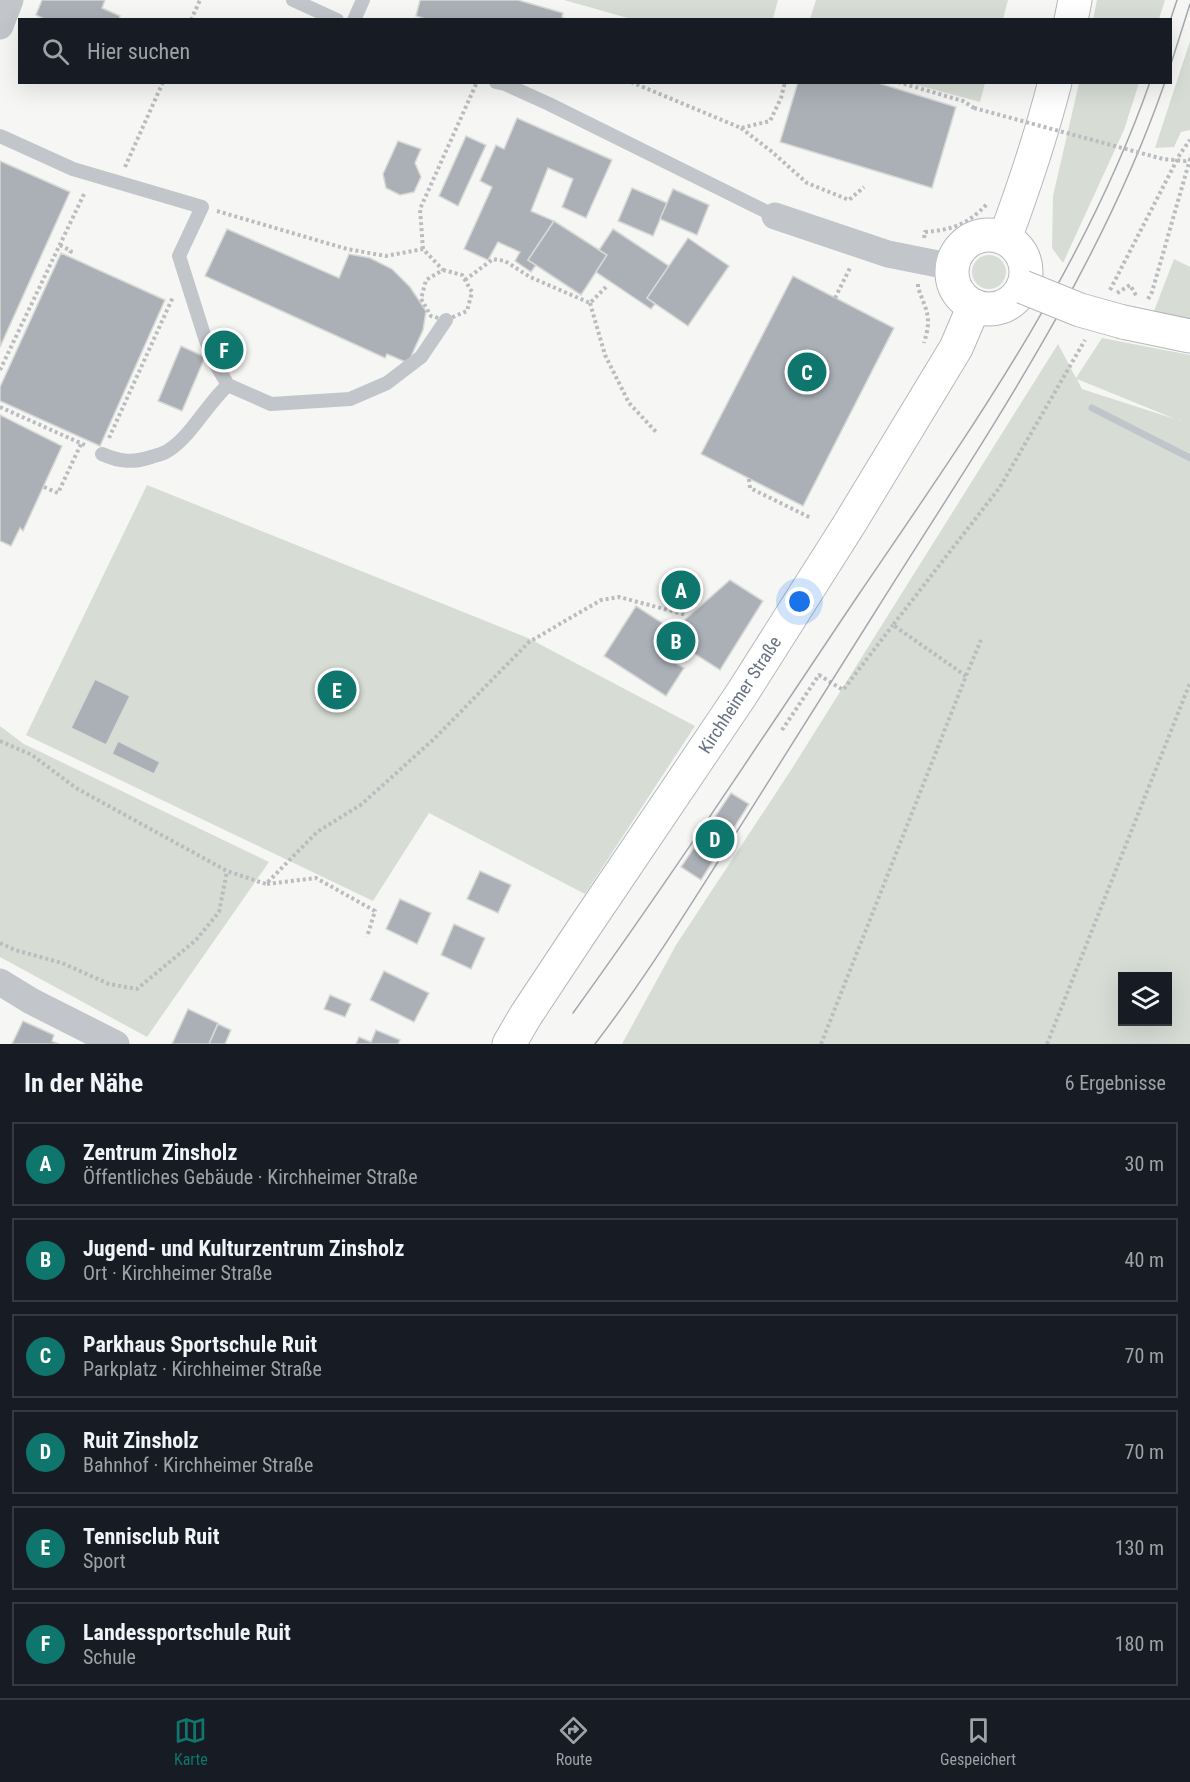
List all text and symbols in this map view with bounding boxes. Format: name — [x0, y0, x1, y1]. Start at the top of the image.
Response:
search box — [18, 18, 1172, 84]
icon: search — [39, 35, 72, 68]
text: Hier suchen — [87, 39, 190, 64]
pin: F — [204, 328, 244, 372]
pin: C — [788, 350, 826, 394]
pin: A — [662, 568, 700, 612]
your location — [785, 587, 814, 616]
pin: B — [656, 618, 696, 664]
street label: Kirchheimer Straße — [694, 632, 785, 757]
pin: E — [318, 668, 356, 712]
pin: D — [696, 816, 734, 862]
map controls — [1118, 972, 1172, 1026]
button: layers — [1118, 972, 1172, 1026]
text: In der Nähe — [24, 1068, 143, 1098]
text: 6 Ergebnisse — [1065, 1071, 1166, 1095]
text: Zentrum Zinsholz — [83, 1140, 237, 1165]
text: A — [40, 1152, 51, 1176]
text: 30 m — [1125, 1152, 1164, 1176]
text: Öffentliches Gebäude · Kirchheimer Straße — [83, 1165, 418, 1189]
text: Jugend- und Kulturzentrum Zinsholz — [83, 1236, 404, 1261]
text: B — [40, 1248, 51, 1272]
text: 40 m — [1125, 1248, 1164, 1272]
text: Ort · Kirchheimer Straße — [83, 1261, 272, 1285]
text: Parkhaus Sportschule Ruit — [83, 1332, 317, 1357]
text: C — [40, 1344, 51, 1368]
text: 70 m — [1125, 1344, 1164, 1368]
text: Parkplatz · Kirchheimer Straße — [83, 1357, 322, 1381]
text: Ruit Zinsholz — [83, 1428, 199, 1453]
text: D — [40, 1440, 51, 1464]
text: 70 m — [1125, 1440, 1164, 1464]
text: Bahnhof · Kirchheimer Straße — [83, 1453, 313, 1477]
text: Tennisclub Ruit — [83, 1524, 219, 1549]
text: E — [41, 1536, 50, 1560]
text: 130 m — [1115, 1536, 1164, 1560]
text: Sport — [83, 1549, 126, 1573]
text: Landessportschule Ruit — [83, 1620, 291, 1645]
text: F — [41, 1632, 50, 1656]
text: 180 m — [1115, 1632, 1164, 1656]
text: Schule — [83, 1645, 136, 1669]
tab: Karte — [174, 1714, 208, 1769]
tab: Route — [556, 1714, 592, 1769]
tab: Gespeichert — [940, 1714, 1016, 1769]

